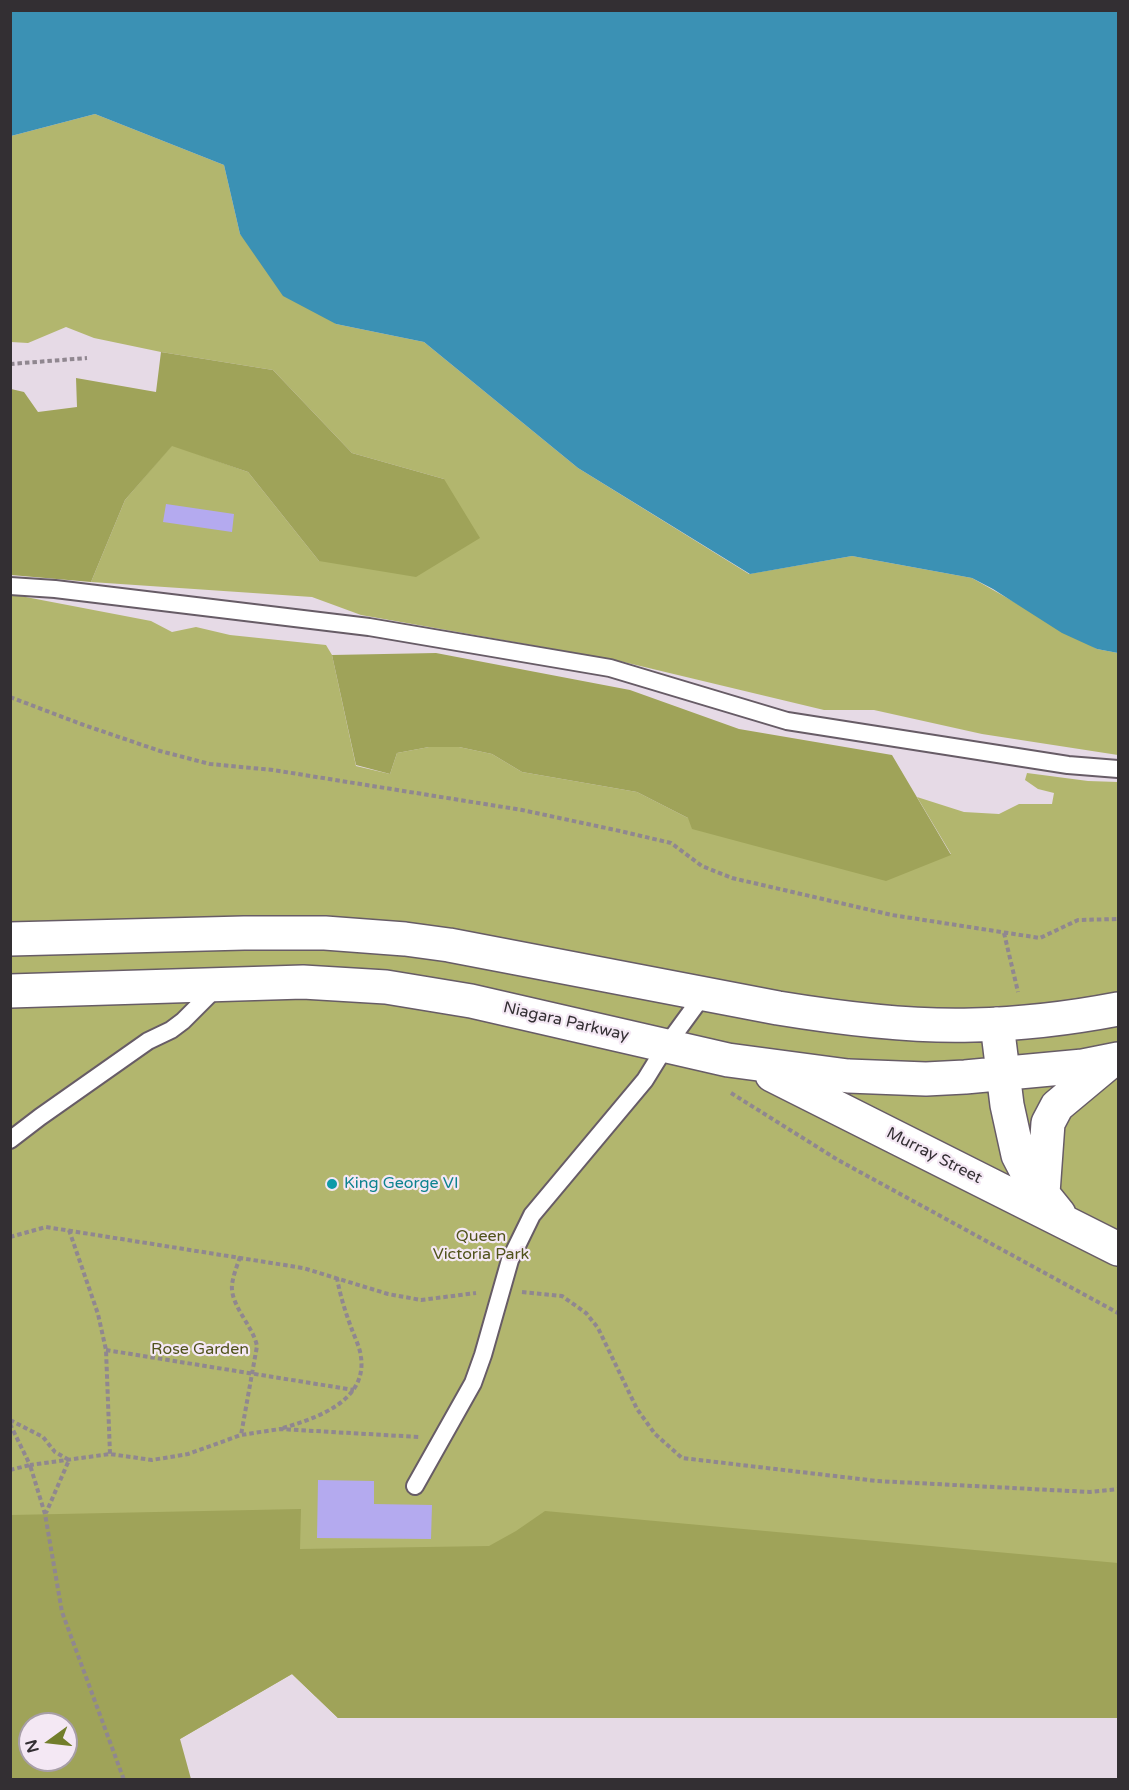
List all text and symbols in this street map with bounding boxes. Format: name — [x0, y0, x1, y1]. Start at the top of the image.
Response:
street label: Niagara Parkway — [501, 998, 631, 1046]
street label: Murray Street — [883, 1124, 985, 1188]
place label: King George VI — [344, 1174, 458, 1194]
marker: King George VI — [325, 1177, 339, 1191]
park label: Queen Victoria Park — [433, 1227, 529, 1265]
park label: Rose Garden — [151, 1340, 249, 1360]
north arrow — [18, 1712, 78, 1772]
text: N — [21, 1737, 44, 1755]

